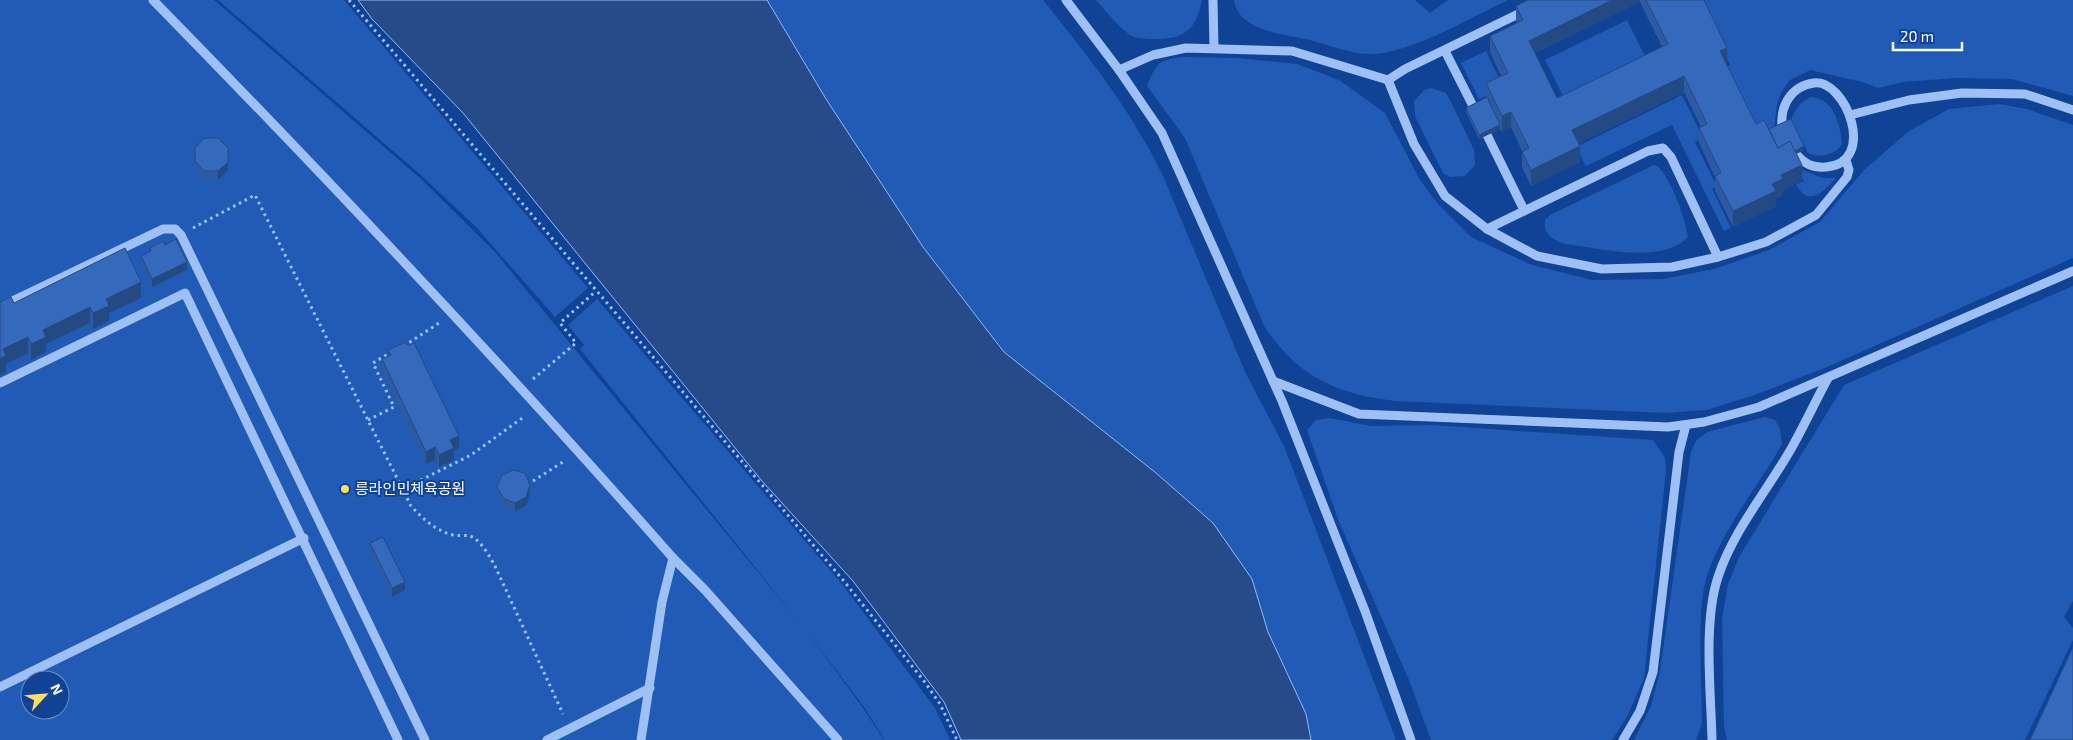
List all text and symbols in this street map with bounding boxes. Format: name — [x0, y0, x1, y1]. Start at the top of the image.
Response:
scale bar — [1893, 20, 1962, 52]
text: 20 m — [1900, 27, 1934, 45]
place label: 릉라인민체육공원 — [355, 479, 465, 497]
marker: 릉라인민체육공원 — [339, 483, 351, 495]
north arrow — [20, 670, 70, 720]
text: N — [47, 681, 67, 697]

